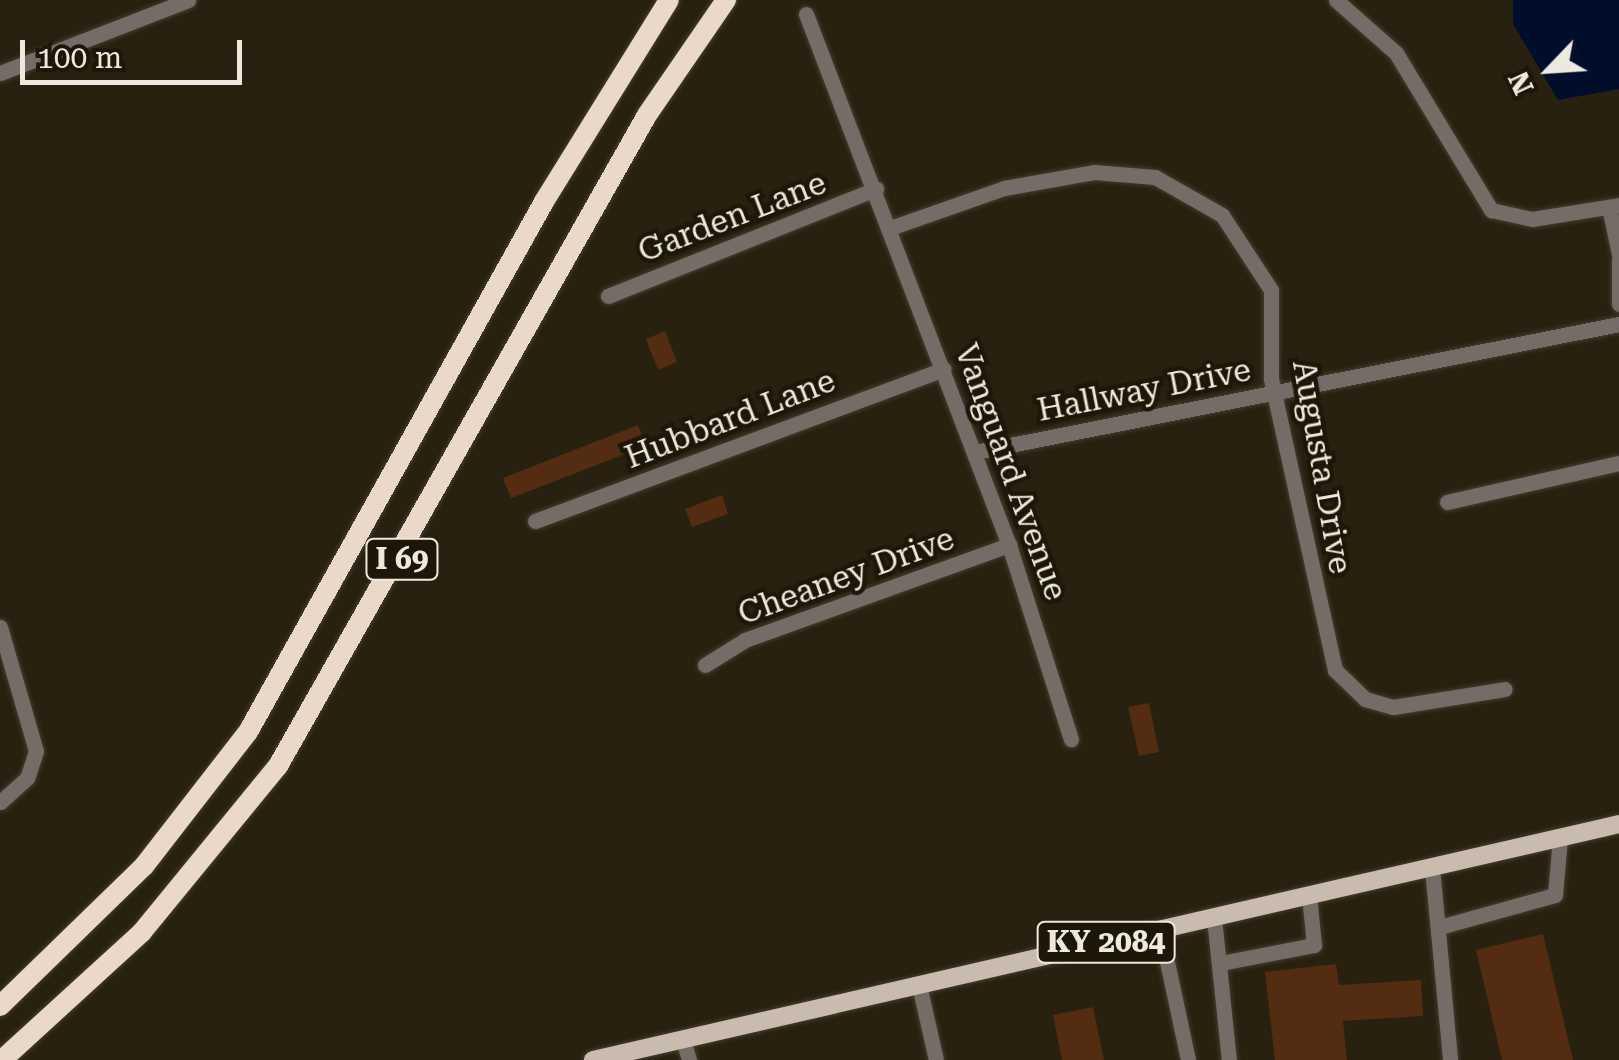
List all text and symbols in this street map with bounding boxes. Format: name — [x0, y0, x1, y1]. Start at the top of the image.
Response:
scale bar — [25, 20, 248, 82]
north arrow — [1499, 20, 1599, 120]
text: 100 m — [37, 40, 122, 75]
text: N — [1502, 66, 1541, 100]
street label: Garden Lane — [633, 164, 831, 270]
street label: Vanguard Avenue — [947, 339, 1075, 605]
street label: Hallway Drive — [1034, 350, 1254, 430]
street label: Augusta Drive — [1284, 357, 1360, 577]
street label: Hubbard Lane — [620, 361, 840, 477]
street label: Cheaney Drive — [733, 519, 959, 633]
road number: I 69 — [364, 534, 440, 584]
road number: KY 2084 — [1036, 917, 1176, 967]

